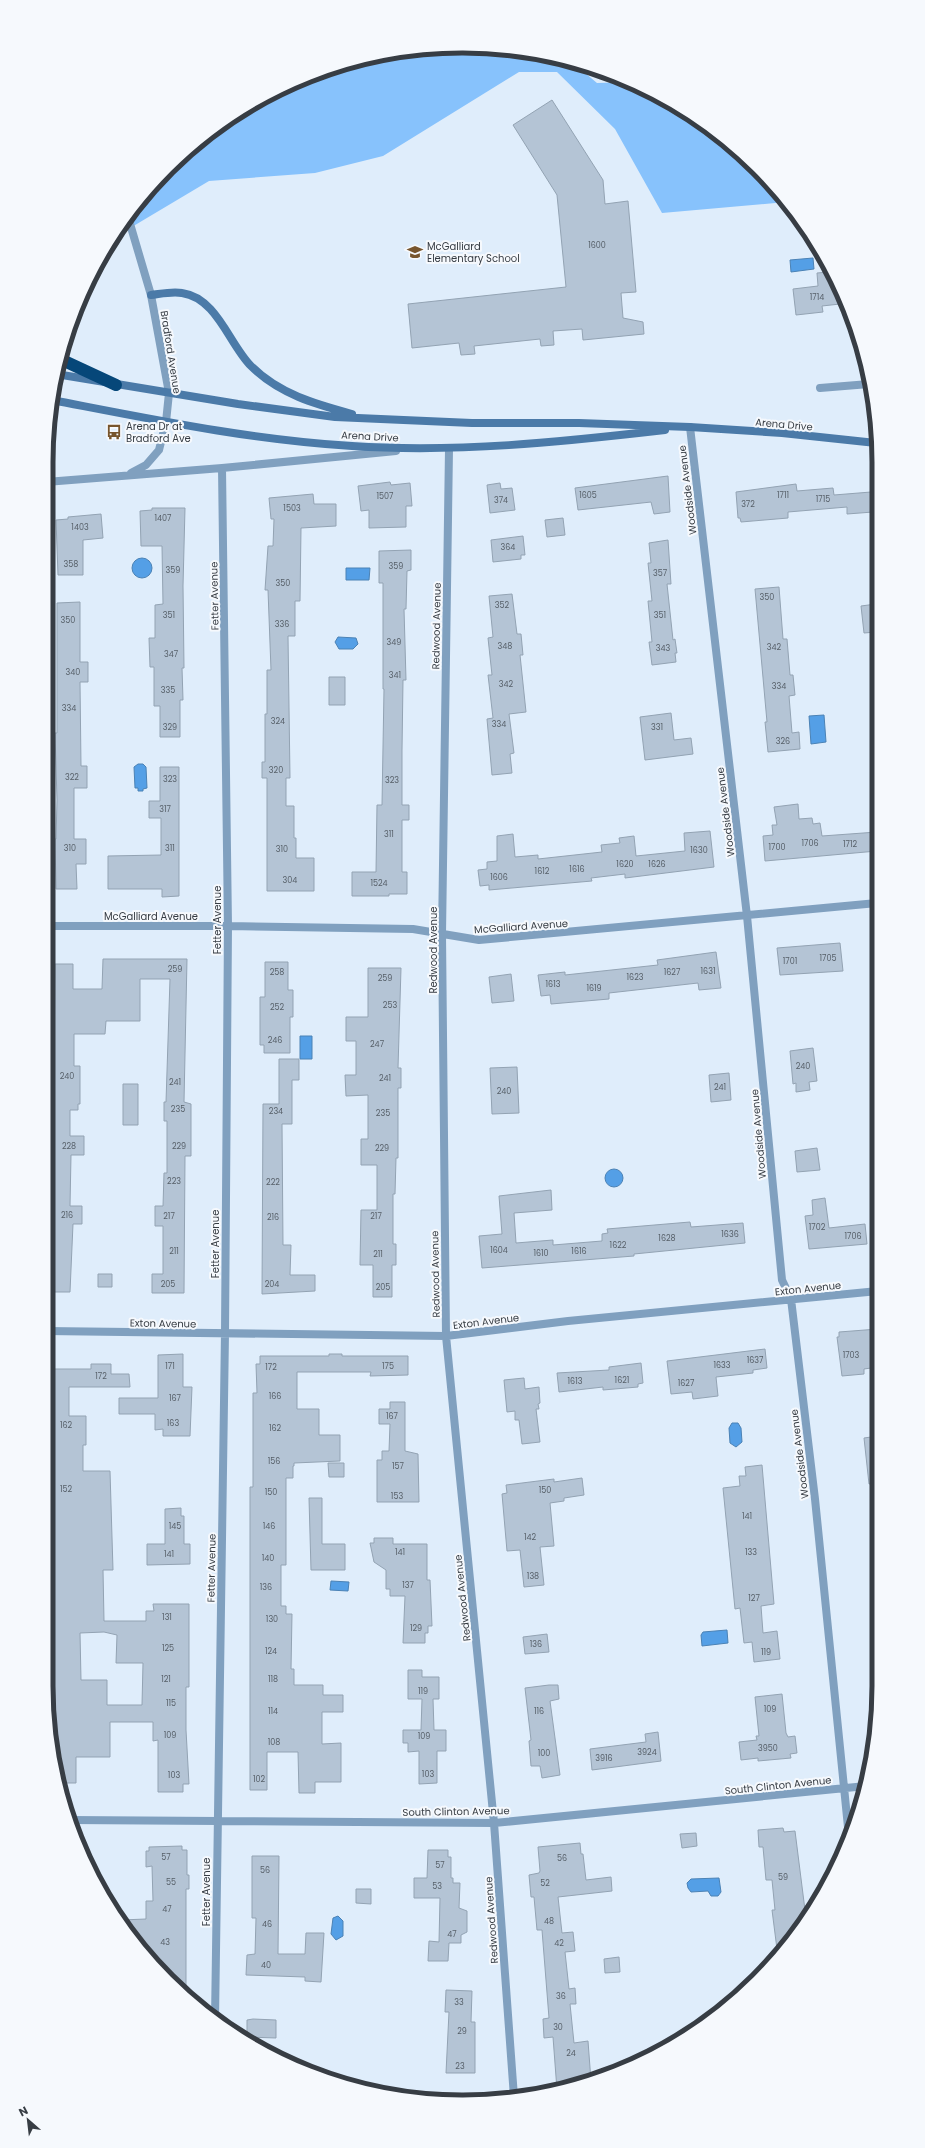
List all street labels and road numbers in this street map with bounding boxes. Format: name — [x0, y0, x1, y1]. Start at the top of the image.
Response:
street label: Bradford Avenue — [157, 310, 184, 395]
street label: Arena Drive — [755, 415, 813, 434]
street label: Arena Drive — [341, 428, 399, 445]
street label: Woodside Avenue — [675, 444, 700, 536]
street label: Fetter Avenue — [206, 562, 223, 630]
street label: Redwood Avenue — [428, 582, 445, 670]
street label: Woodside Avenue — [713, 766, 738, 858]
street label: Fetter Avenue — [210, 886, 225, 954]
street label: Redwood Avenue — [426, 906, 441, 994]
street label: McGalliard Avenue — [104, 909, 198, 924]
street label: McGalliard Avenue — [474, 916, 568, 937]
street label: Woodside Avenue — [747, 1088, 770, 1180]
street label: Fetter Avenue — [208, 1210, 223, 1278]
street label: Redwood Avenue — [427, 1230, 444, 1318]
street label: Exton Avenue — [774, 1278, 842, 1299]
street label: Exton Avenue — [452, 1310, 520, 1333]
street label: Exton Avenue — [130, 1315, 196, 1332]
street label: Woodside Avenue — [787, 1408, 812, 1500]
street label: Fetter Avenue — [203, 1534, 220, 1602]
street label: Redwood Avenue — [450, 1554, 475, 1642]
street label: South Clinton Avenue — [724, 1772, 832, 1799]
street label: South Clinton Avenue — [402, 1803, 510, 1820]
street label: Fetter Avenue — [199, 1858, 214, 1926]
street label: Redwood Avenue — [481, 1876, 502, 1964]

